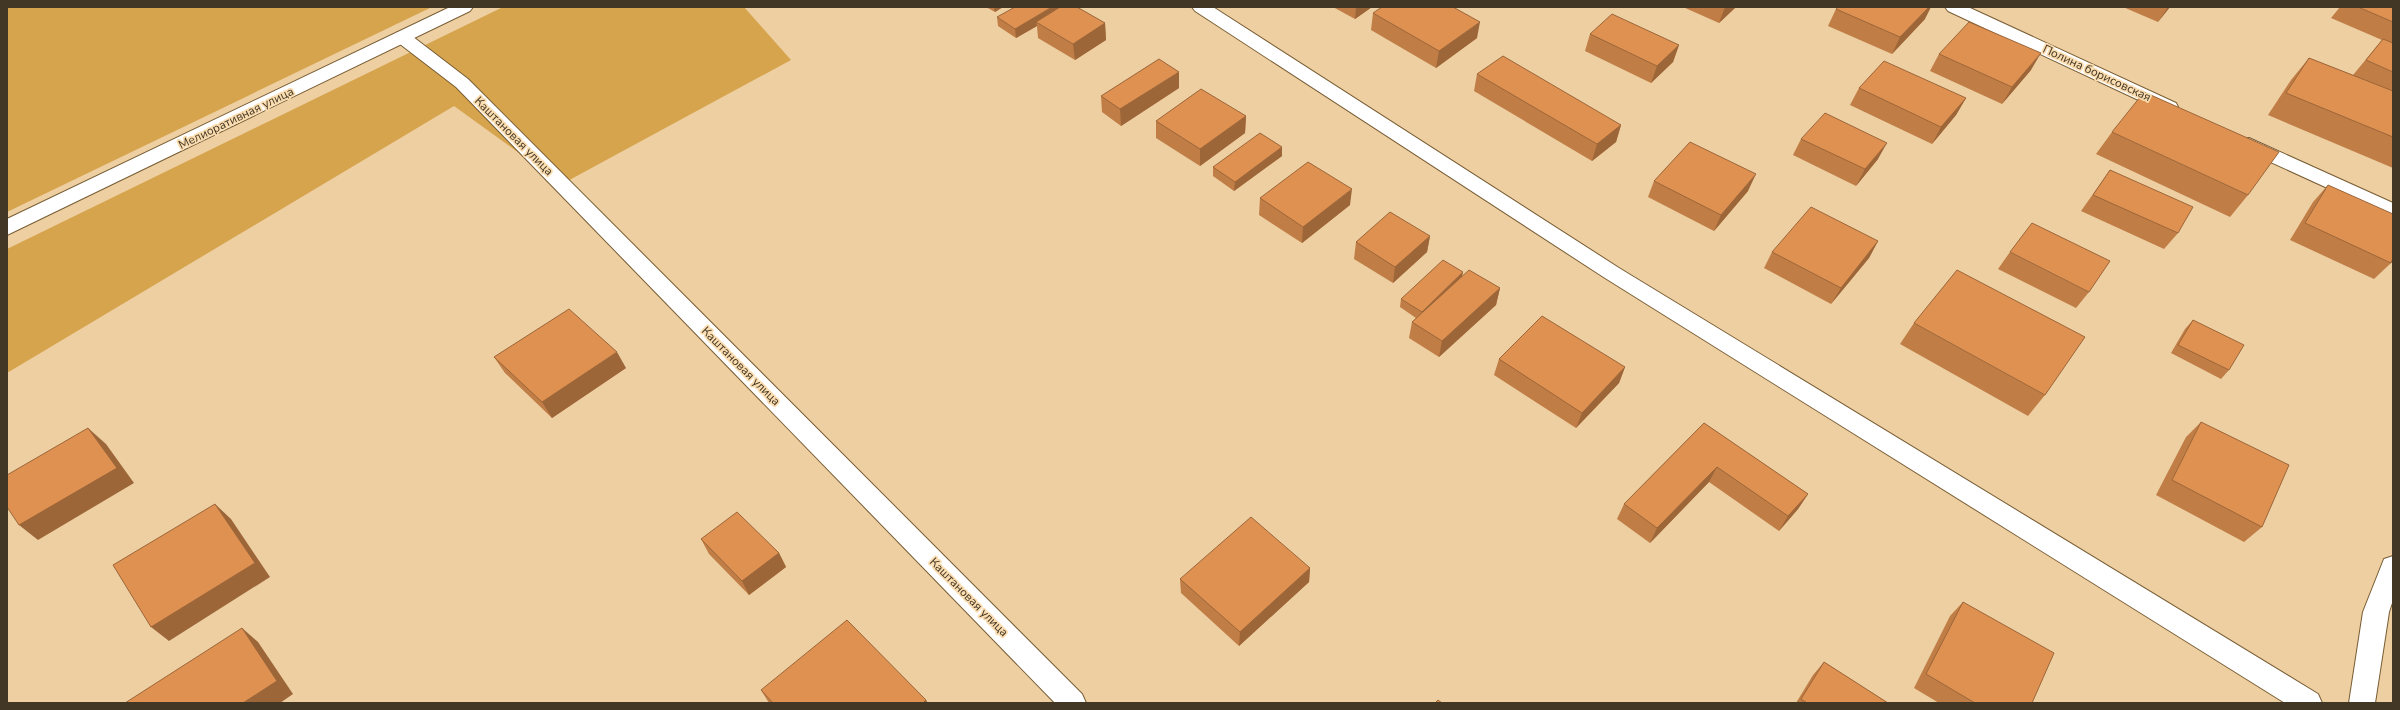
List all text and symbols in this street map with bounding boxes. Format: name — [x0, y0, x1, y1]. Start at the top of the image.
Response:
street label: Полина борисовская — [2040, 41, 2154, 105]
street label: Мелиоративная улица — [176, 83, 296, 153]
street label: Каштановая улица — [471, 93, 557, 179]
street label: Каштановая улица — [698, 323, 784, 409]
street label: Каштановая улица — [926, 554, 1012, 640]

